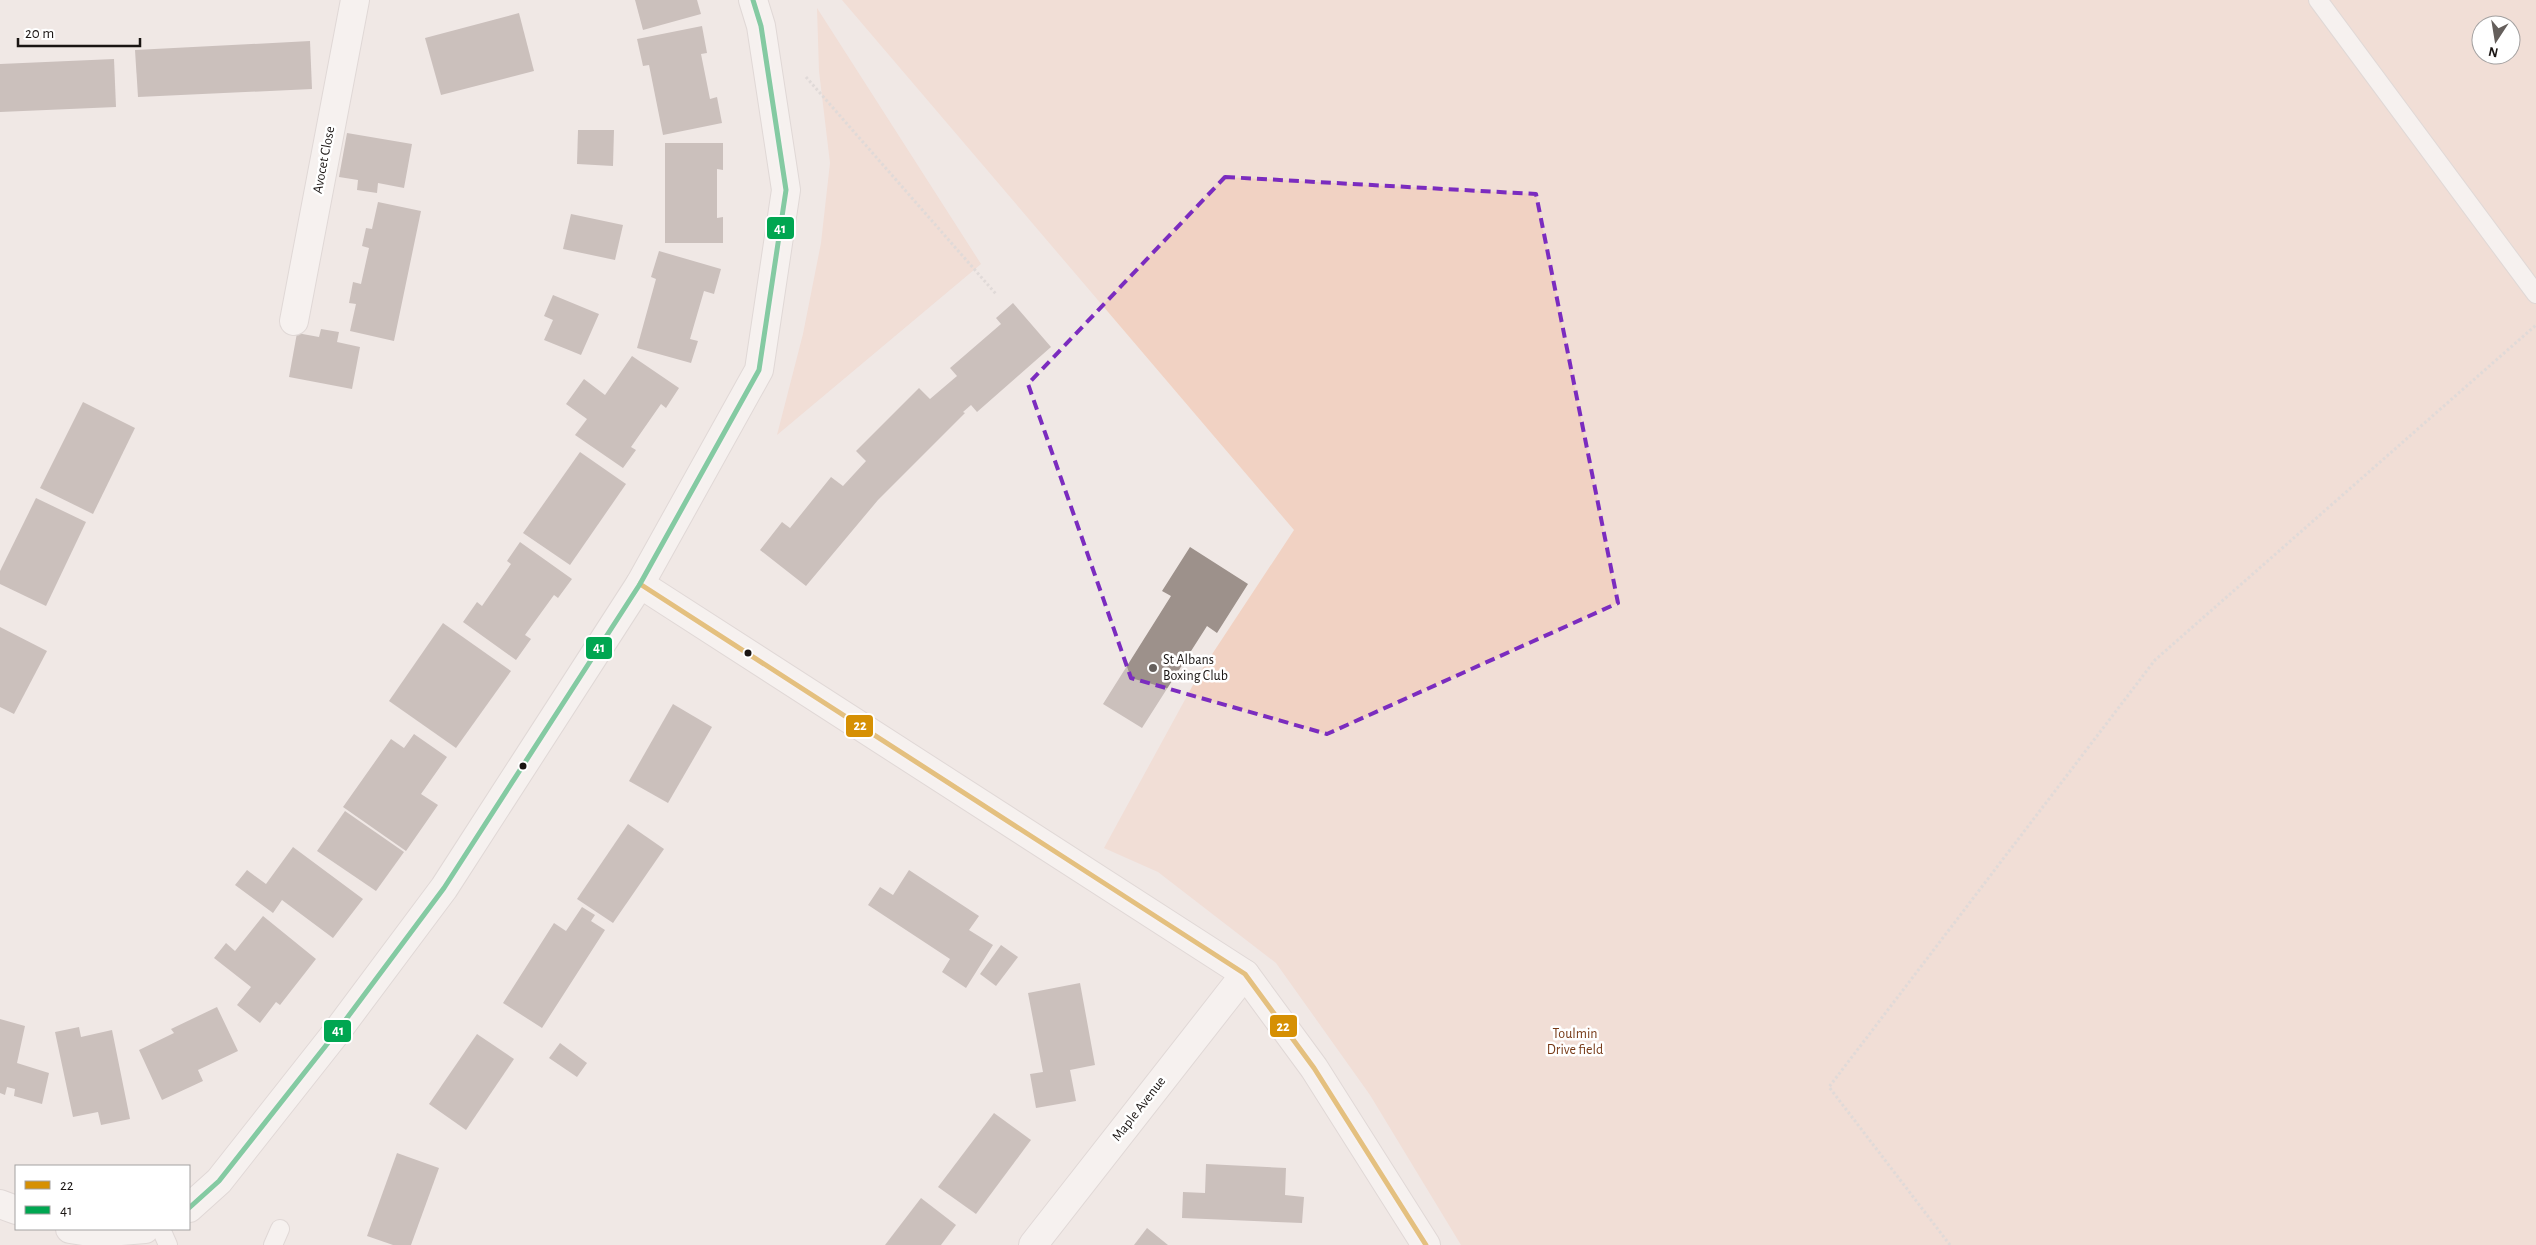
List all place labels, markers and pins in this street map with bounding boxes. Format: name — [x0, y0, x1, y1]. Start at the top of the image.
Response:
unlabelled marker — [743, 648, 753, 658]
place label: St Albans Boxing Club — [1163, 653, 1228, 683]
marker: St Albans Boxing Club — [1147, 662, 1159, 674]
unlabelled marker — [518, 761, 528, 771]

